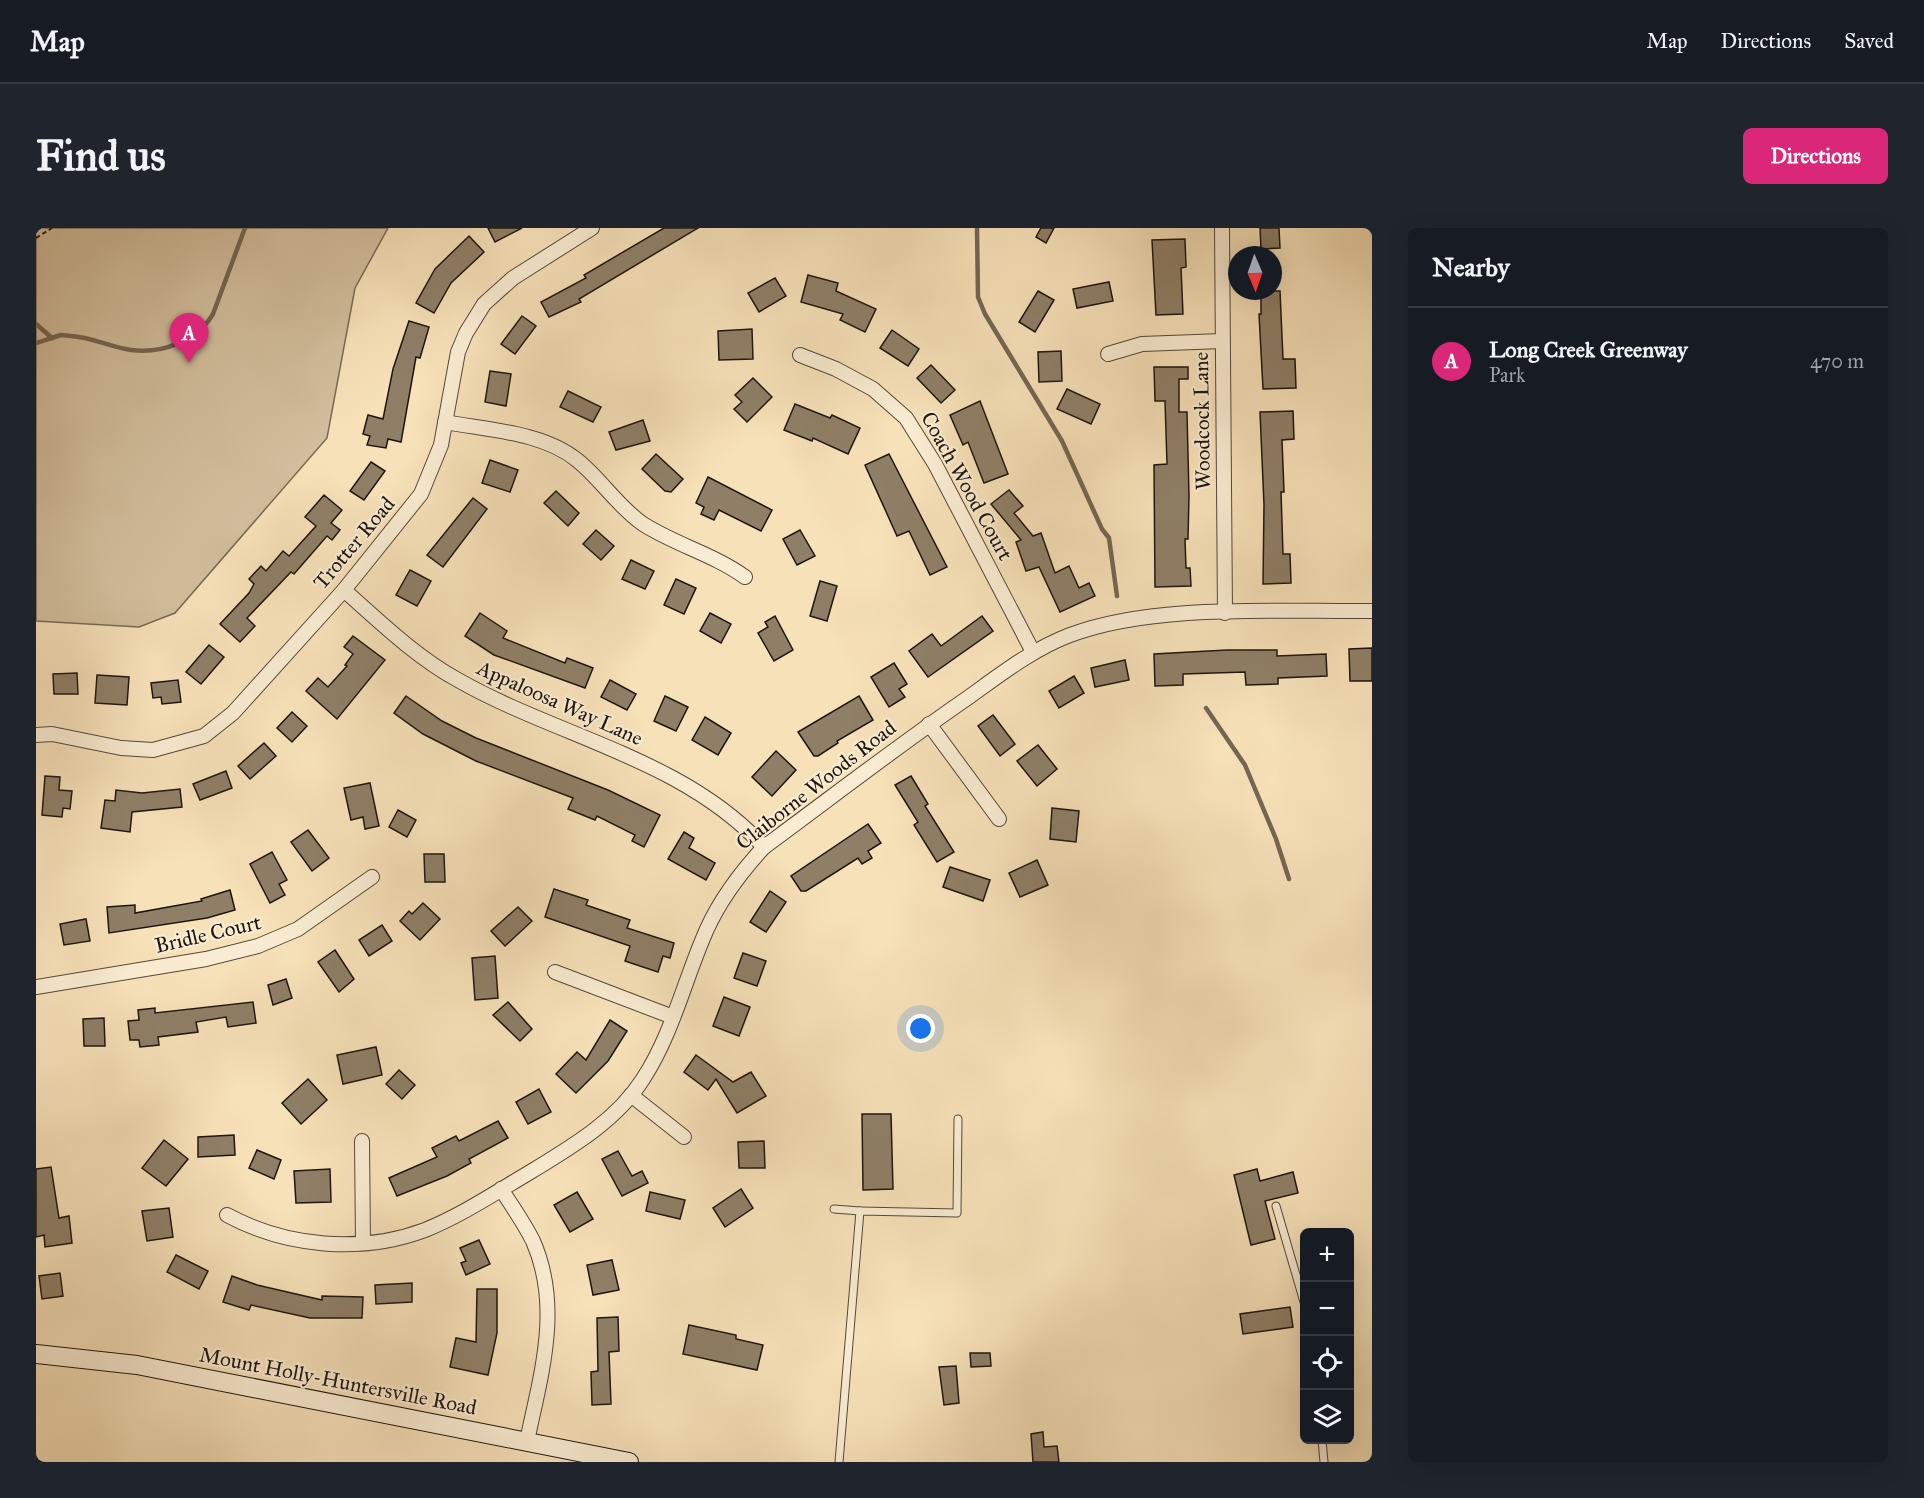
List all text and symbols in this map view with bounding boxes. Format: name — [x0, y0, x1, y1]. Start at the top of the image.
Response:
text: Map — [30, 24, 85, 59]
text: Map — [1647, 28, 1688, 54]
text: Directions — [1721, 28, 1811, 54]
text: Saved — [1844, 28, 1894, 54]
button: Directions — [1743, 128, 1888, 184]
text: Find us — [36, 130, 166, 182]
north arrow — [1228, 246, 1282, 300]
text: Nearby — [1432, 251, 1510, 283]
pin: A — [170, 314, 208, 363]
text: Long Creek Greenway — [1489, 336, 1688, 363]
text: A — [1445, 349, 1458, 373]
text: 470 m — [1810, 349, 1864, 373]
street label: Woodcock Lane — [1188, 351, 1216, 490]
text: Park — [1489, 363, 1525, 387]
street label: Coach Wood Court — [915, 407, 1019, 565]
street label: Trotter Road — [308, 491, 401, 595]
street label: Appaloosa Way Lane — [472, 654, 647, 751]
street label: Claiborne Woods Road — [731, 714, 902, 856]
street label: Bridle Court — [152, 909, 264, 959]
your location — [906, 1014, 935, 1043]
map controls — [1300, 1228, 1354, 1444]
button: + — [1300, 1228, 1354, 1282]
button: − — [1300, 1282, 1354, 1336]
button: locate — [1300, 1336, 1354, 1390]
street label: Mount Holly-Huntersville Road — [197, 1341, 479, 1421]
button: layers — [1300, 1390, 1354, 1444]

